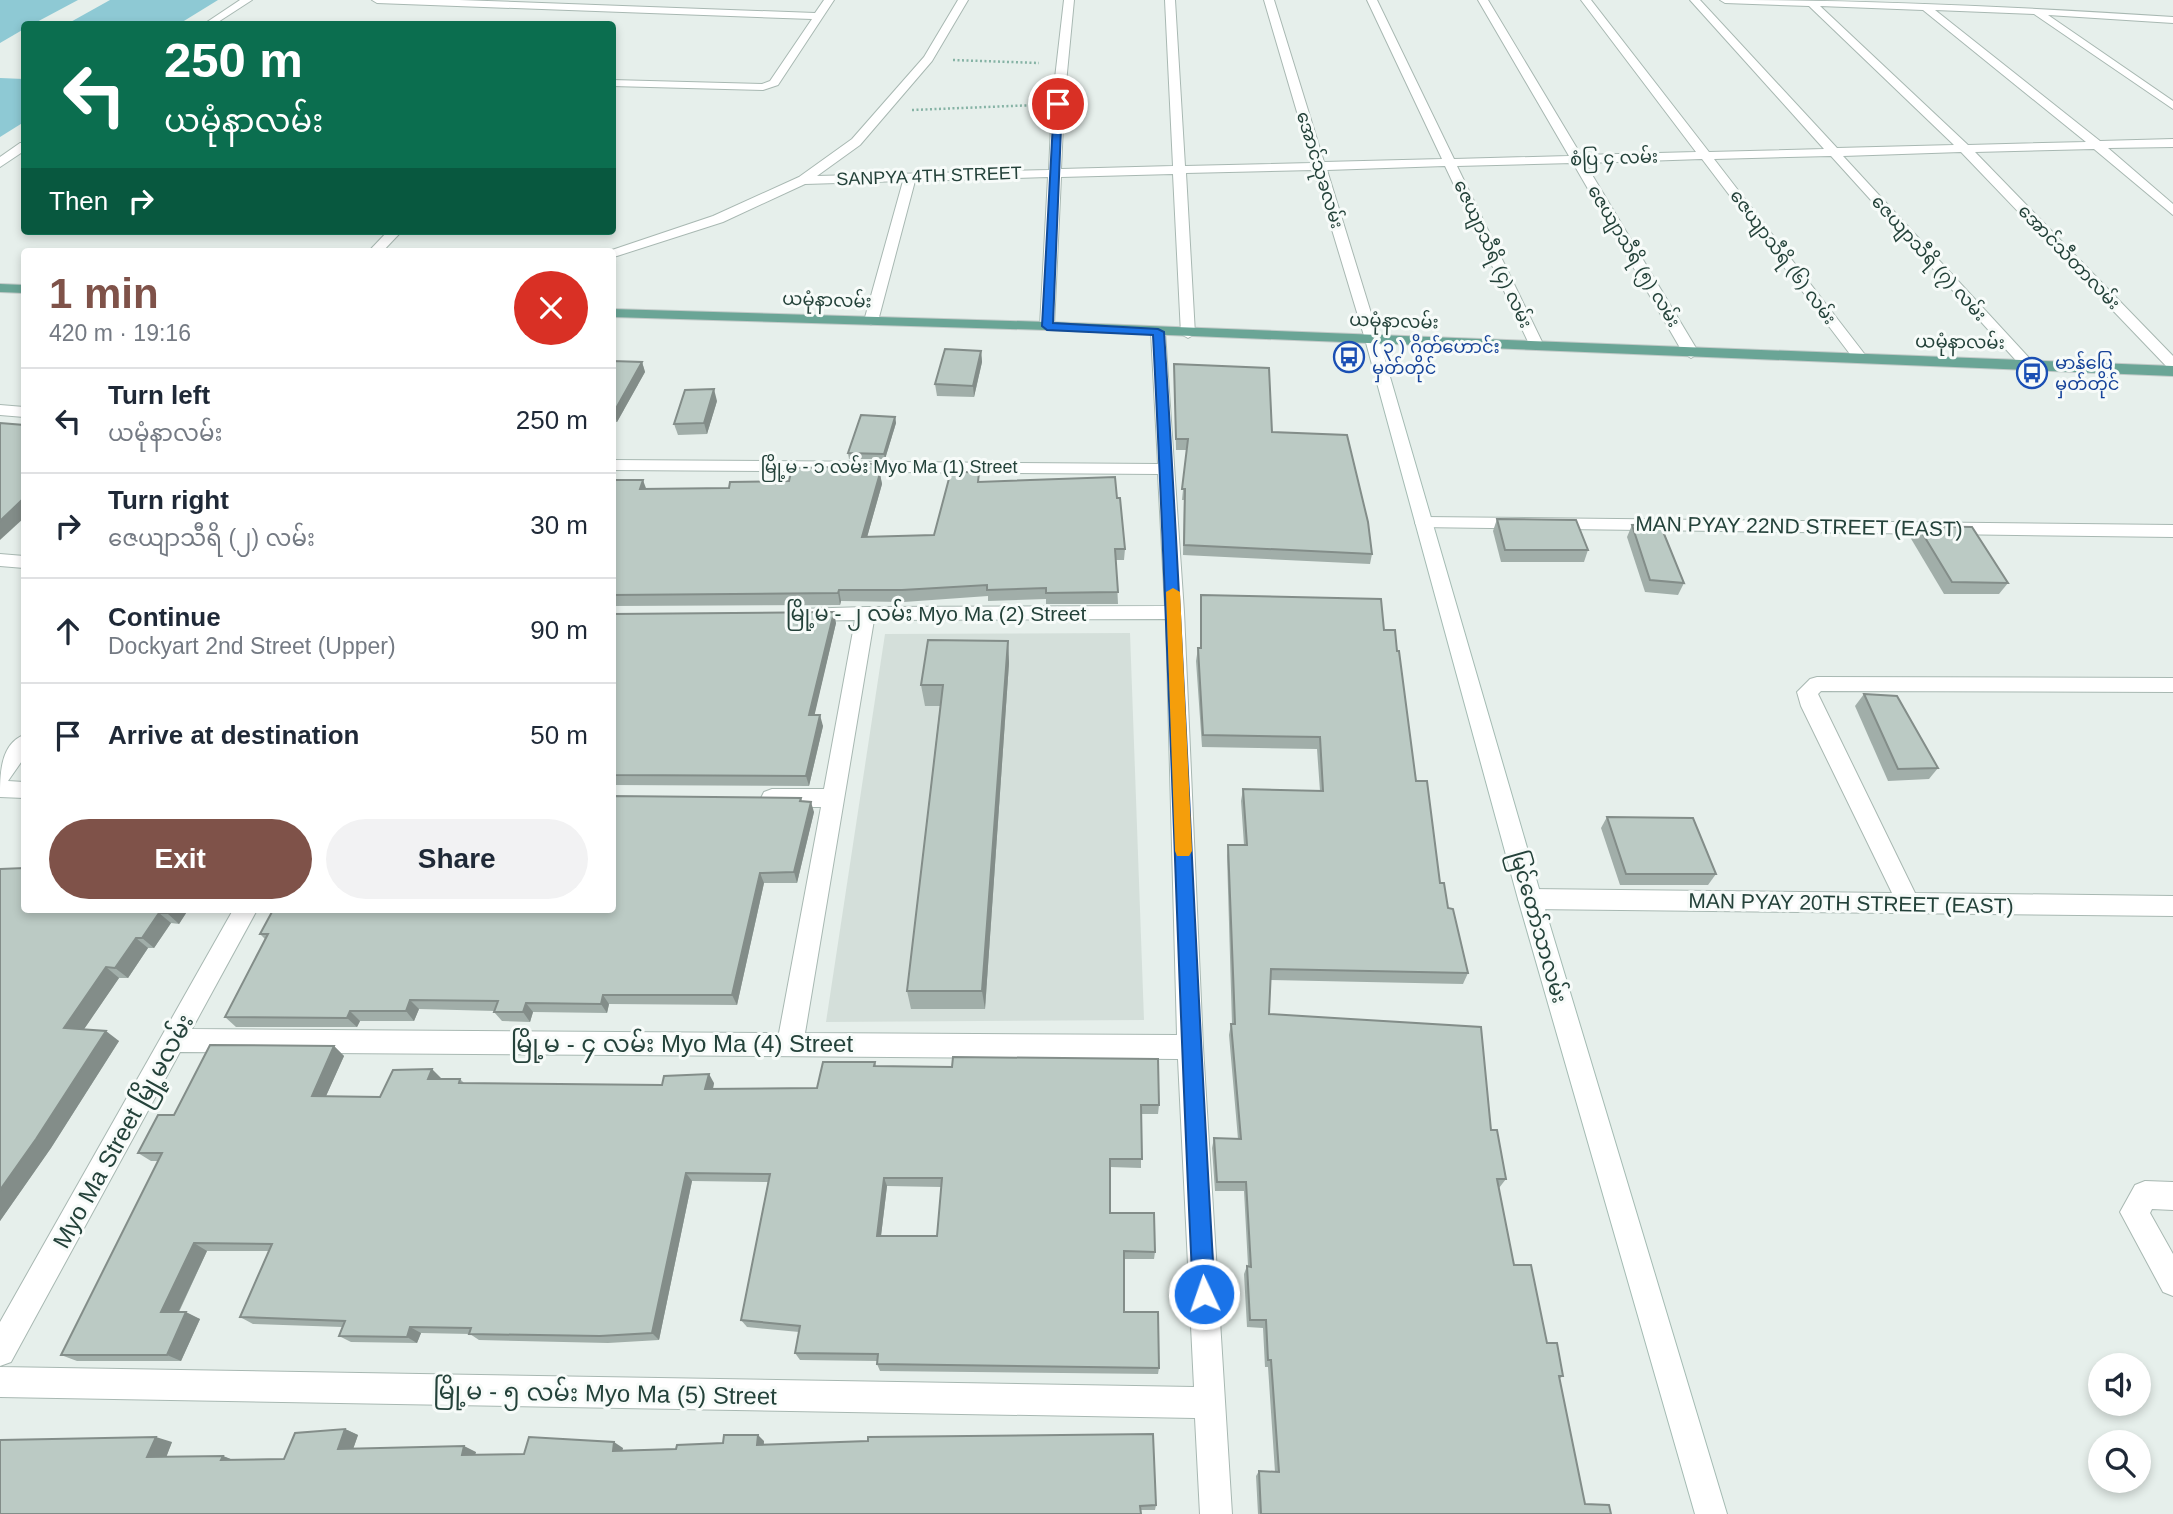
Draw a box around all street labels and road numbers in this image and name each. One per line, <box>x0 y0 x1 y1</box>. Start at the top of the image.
street label: အောင်သုခလမ်း <box>1288 108 1350 232</box>
street label: စံပြ ၄ လမ်း <box>1569 143 1659 175</box>
street label: SANPYA 4TH STREET <box>836 163 1022 189</box>
street label: ဇေယျာသီရိ (၄) လမ်း <box>1445 175 1540 333</box>
street label: ဇေယျာသီရိ (၅) လမ်း <box>1579 179 1688 333</box>
street label: ဇေယျာသီရိ (၆) လမ်း <box>1722 184 1843 331</box>
street label: ဇေယျာသီရိ (၇) လမ်း <box>1864 189 1993 328</box>
street label: အောင်သီတာလမ်း <box>2014 198 2127 313</box>
street label: ယမုံနာလမ်း <box>782 285 872 317</box>
street label: ယမုံနာလမ်း <box>1349 306 1439 338</box>
street label: ယမုံနာလမ်း <box>1915 328 2005 358</box>
street label: မြို့မ - ၁ လမ်း Myo Ma (1) Street <box>761 453 1017 482</box>
street label: MAN PYAY 22ND STREET (EAST) <box>1635 512 1963 540</box>
street label: မြို့မ - ၂ လမ်း Myo Ma (2) Street <box>786 598 1087 631</box>
street label: မြင်တော်သာလမ်း <box>1501 847 1576 1007</box>
street label: MAN PYAY 20TH STREET (EAST) <box>1688 889 2014 917</box>
street label: Myo Ma Street မြို့မလမ်း <box>46 1008 204 1256</box>
street label: မြို့မ - ၄ လမ်း Myo Ma (4) Street <box>511 1028 853 1063</box>
street label: မြို့မ - ၅ လမ်း Myo Ma (5) Street <box>433 1375 777 1416</box>

